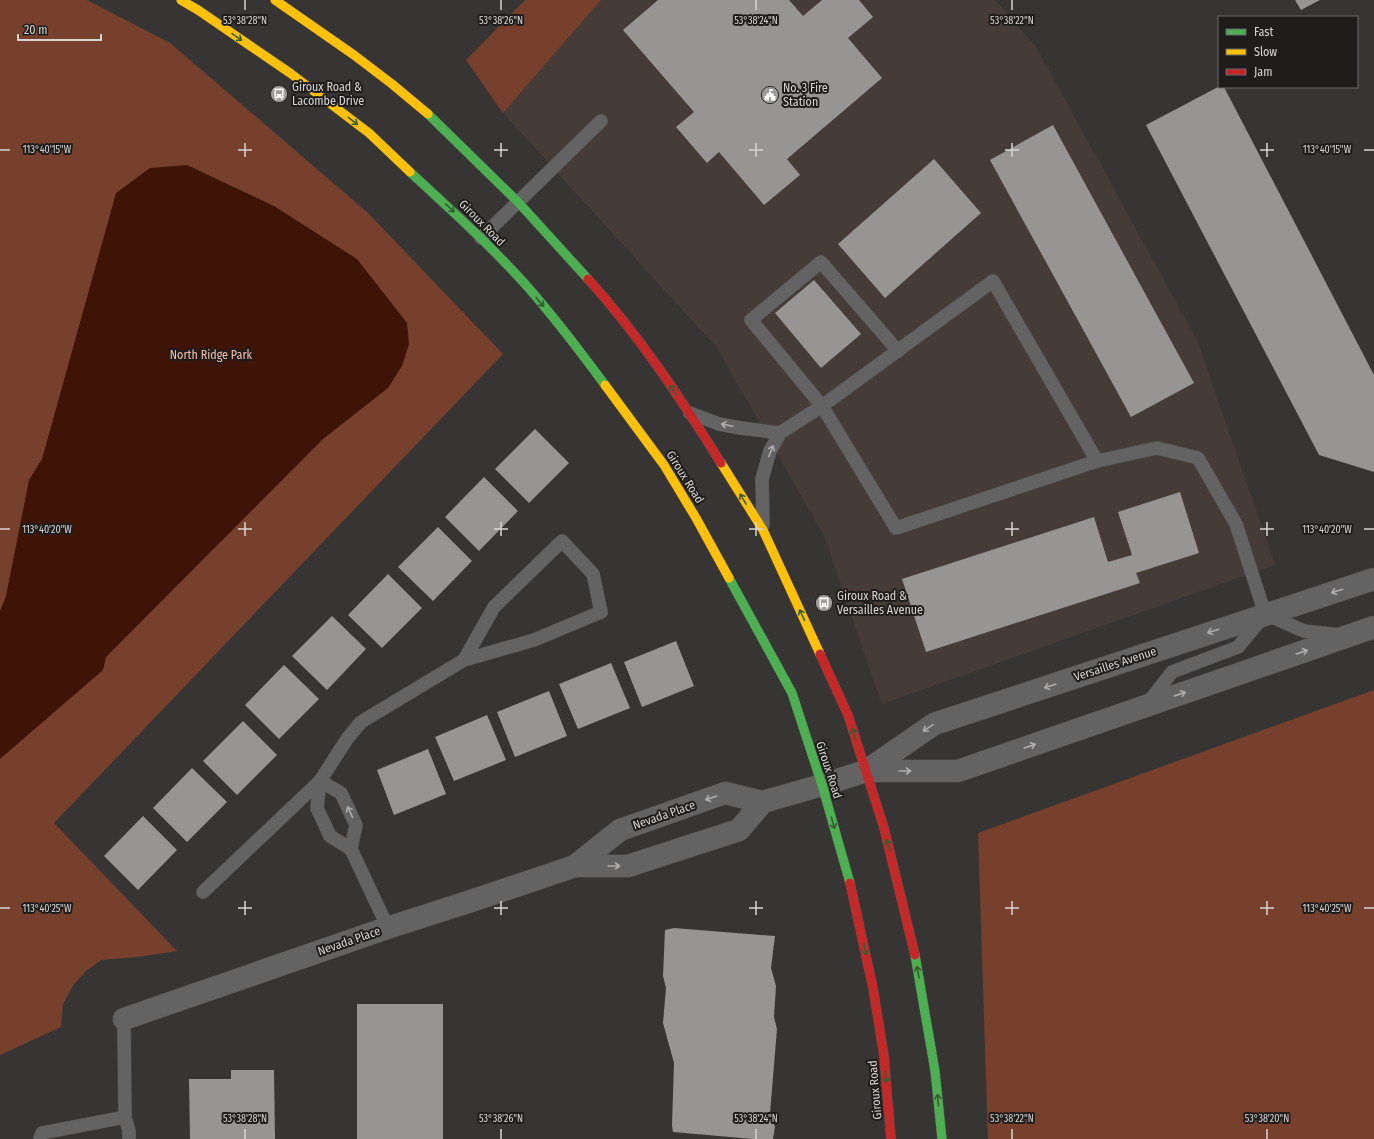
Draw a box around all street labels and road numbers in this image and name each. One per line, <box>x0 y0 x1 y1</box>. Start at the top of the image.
street label: Giroux Road <box>456 197 508 249</box>
street label: Giroux Road <box>663 448 707 506</box>
street label: Versailles Avenue <box>1072 644 1158 684</box>
street label: Giroux Road <box>813 740 845 800</box>
street label: Nevada Place <box>631 798 697 832</box>
street label: Nevada Place <box>316 924 382 958</box>
street label: Giroux Road <box>865 1060 885 1120</box>

